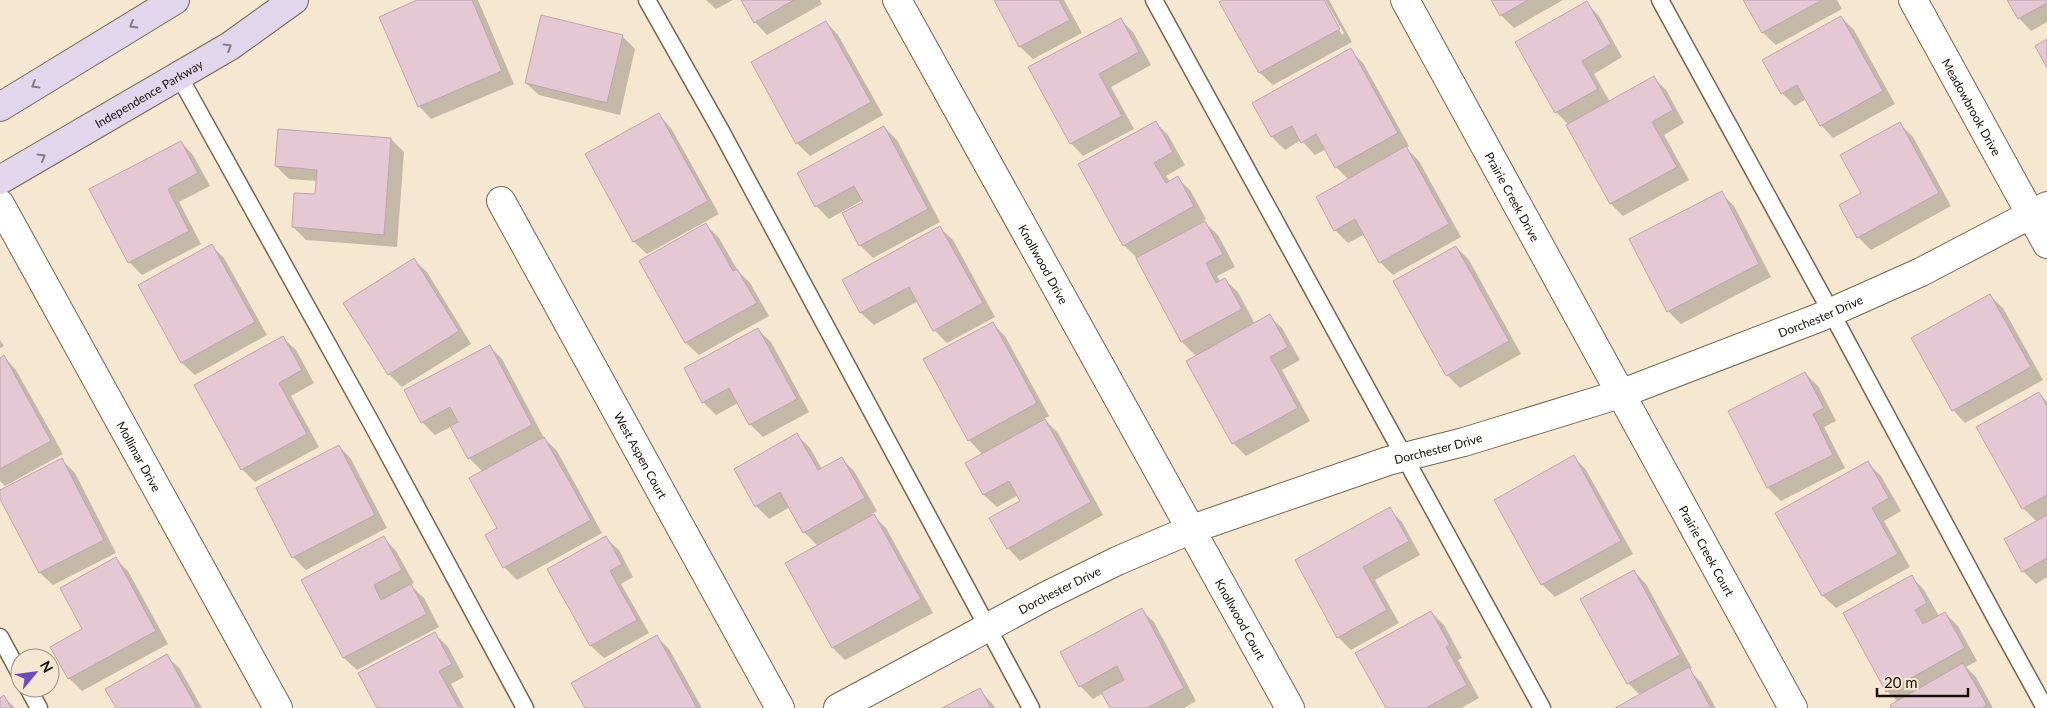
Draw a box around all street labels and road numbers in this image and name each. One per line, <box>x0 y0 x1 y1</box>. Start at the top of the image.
street label: Independence Parkway <box>92 56 206 131</box>
street label: Meadowbrook Drive <box>1939 56 2004 158</box>
street label: Prairie Creek Drive <box>1482 149 1543 244</box>
street label: Knollwood Drive <box>1016 222 1072 306</box>
street label: Dorchester Drive <box>1776 292 1865 340</box>
street label: West Aspen Court <box>611 409 671 502</box>
street label: Mollimar Drive <box>114 418 165 494</box>
street label: Dorchester Drive <box>1392 429 1484 467</box>
street label: Prairie Creek Court <box>1676 503 1738 599</box>
street label: Dorchester Drive <box>1016 563 1103 617</box>
street label: Knollwood Court <box>1212 576 1269 663</box>

